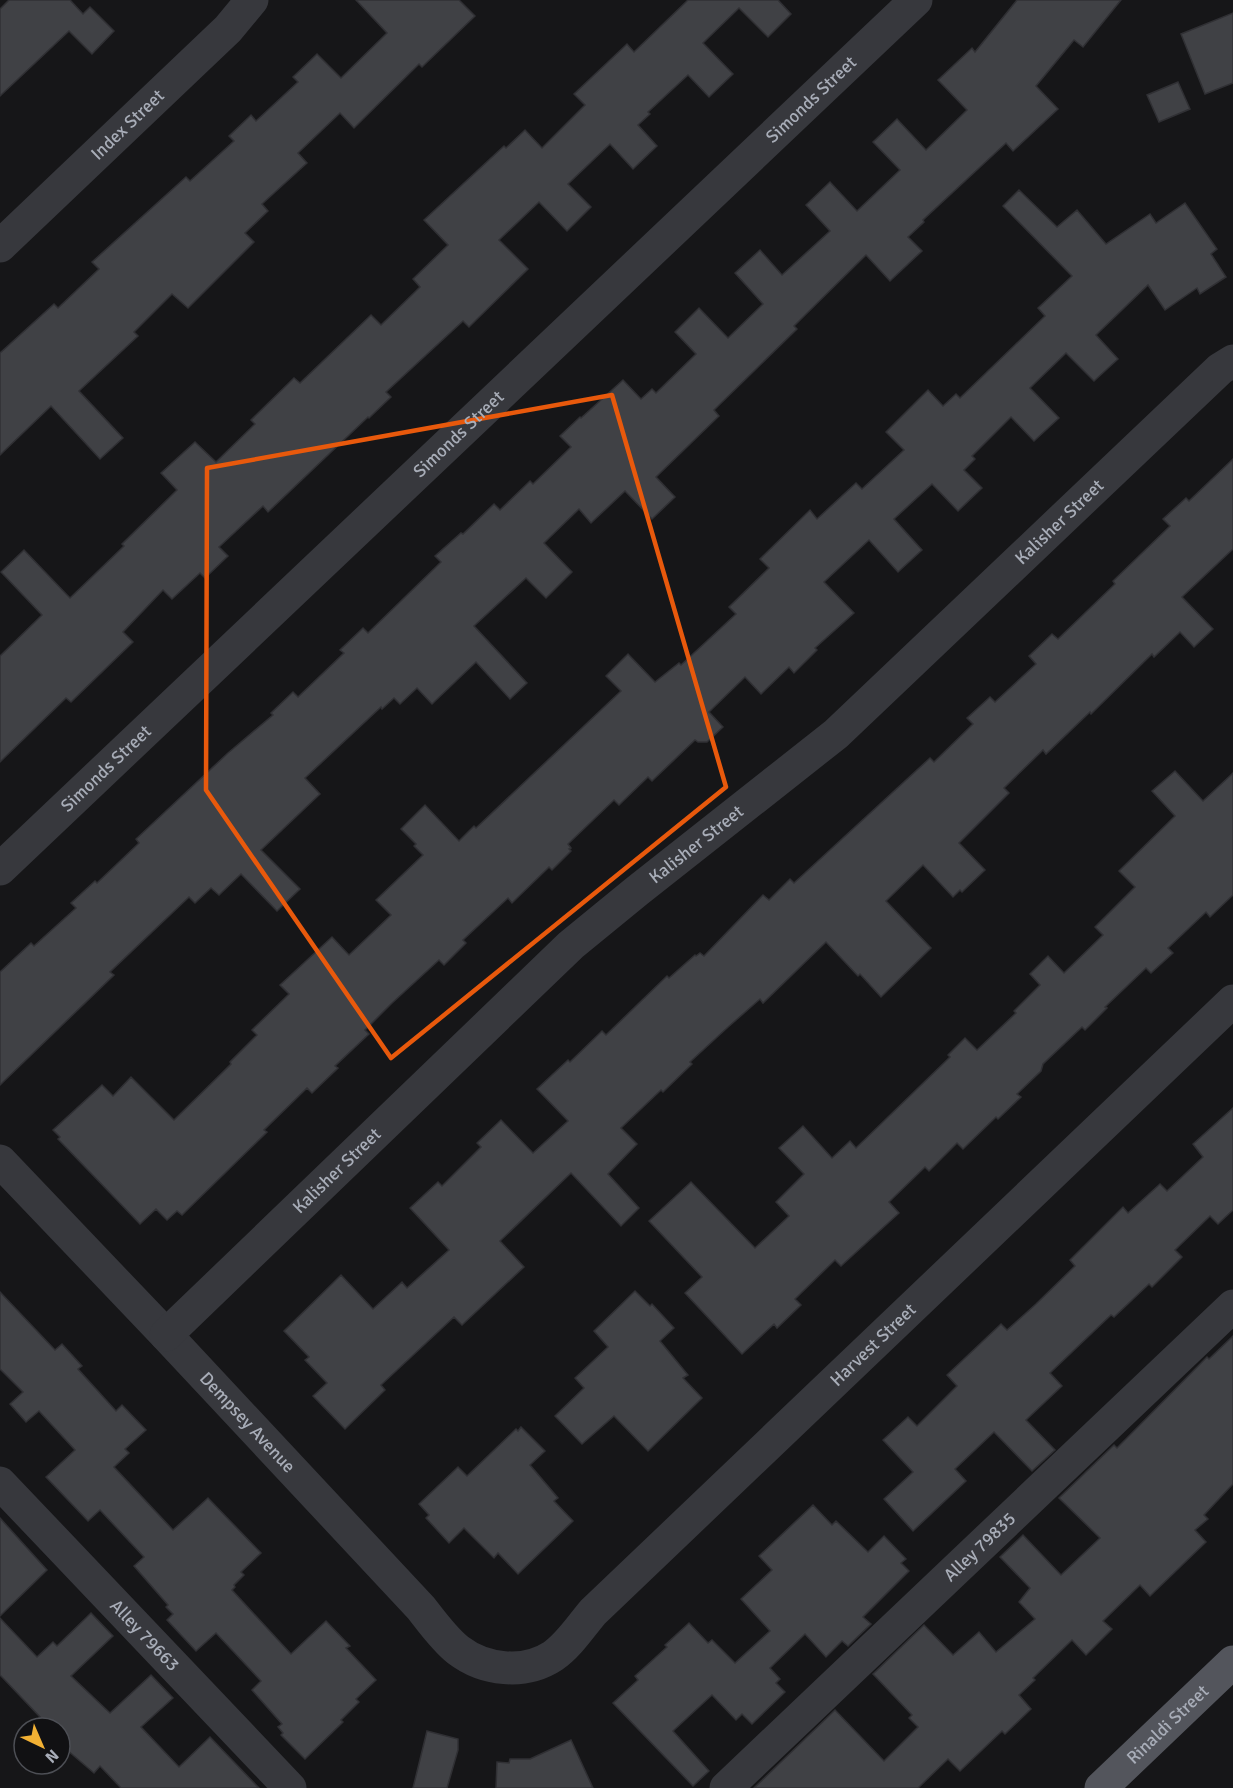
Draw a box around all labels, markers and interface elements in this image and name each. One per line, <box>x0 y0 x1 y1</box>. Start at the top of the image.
street label: Simonds Street <box>761 51 861 148</box>
street label: Index Street <box>86 85 169 165</box>
street label: Simonds Street <box>409 386 508 482</box>
street label: Kalisher Street <box>1010 474 1108 569</box>
street label: Simonds Street <box>56 720 156 817</box>
street label: Kalisher Street <box>645 800 748 888</box>
street label: Kalisher Street <box>288 1123 385 1218</box>
street label: Harvest Street <box>825 1299 921 1391</box>
street label: Dempsey Avenue <box>195 1367 300 1477</box>
street label: Alley 79835 <box>939 1508 1020 1586</box>
street label: Alley 79663 <box>105 1595 184 1676</box>
street label: Rinaldi Street <box>1122 1680 1213 1769</box>
north arrow <box>12 1716 72 1776</box>
text: N <box>41 1745 63 1767</box>

